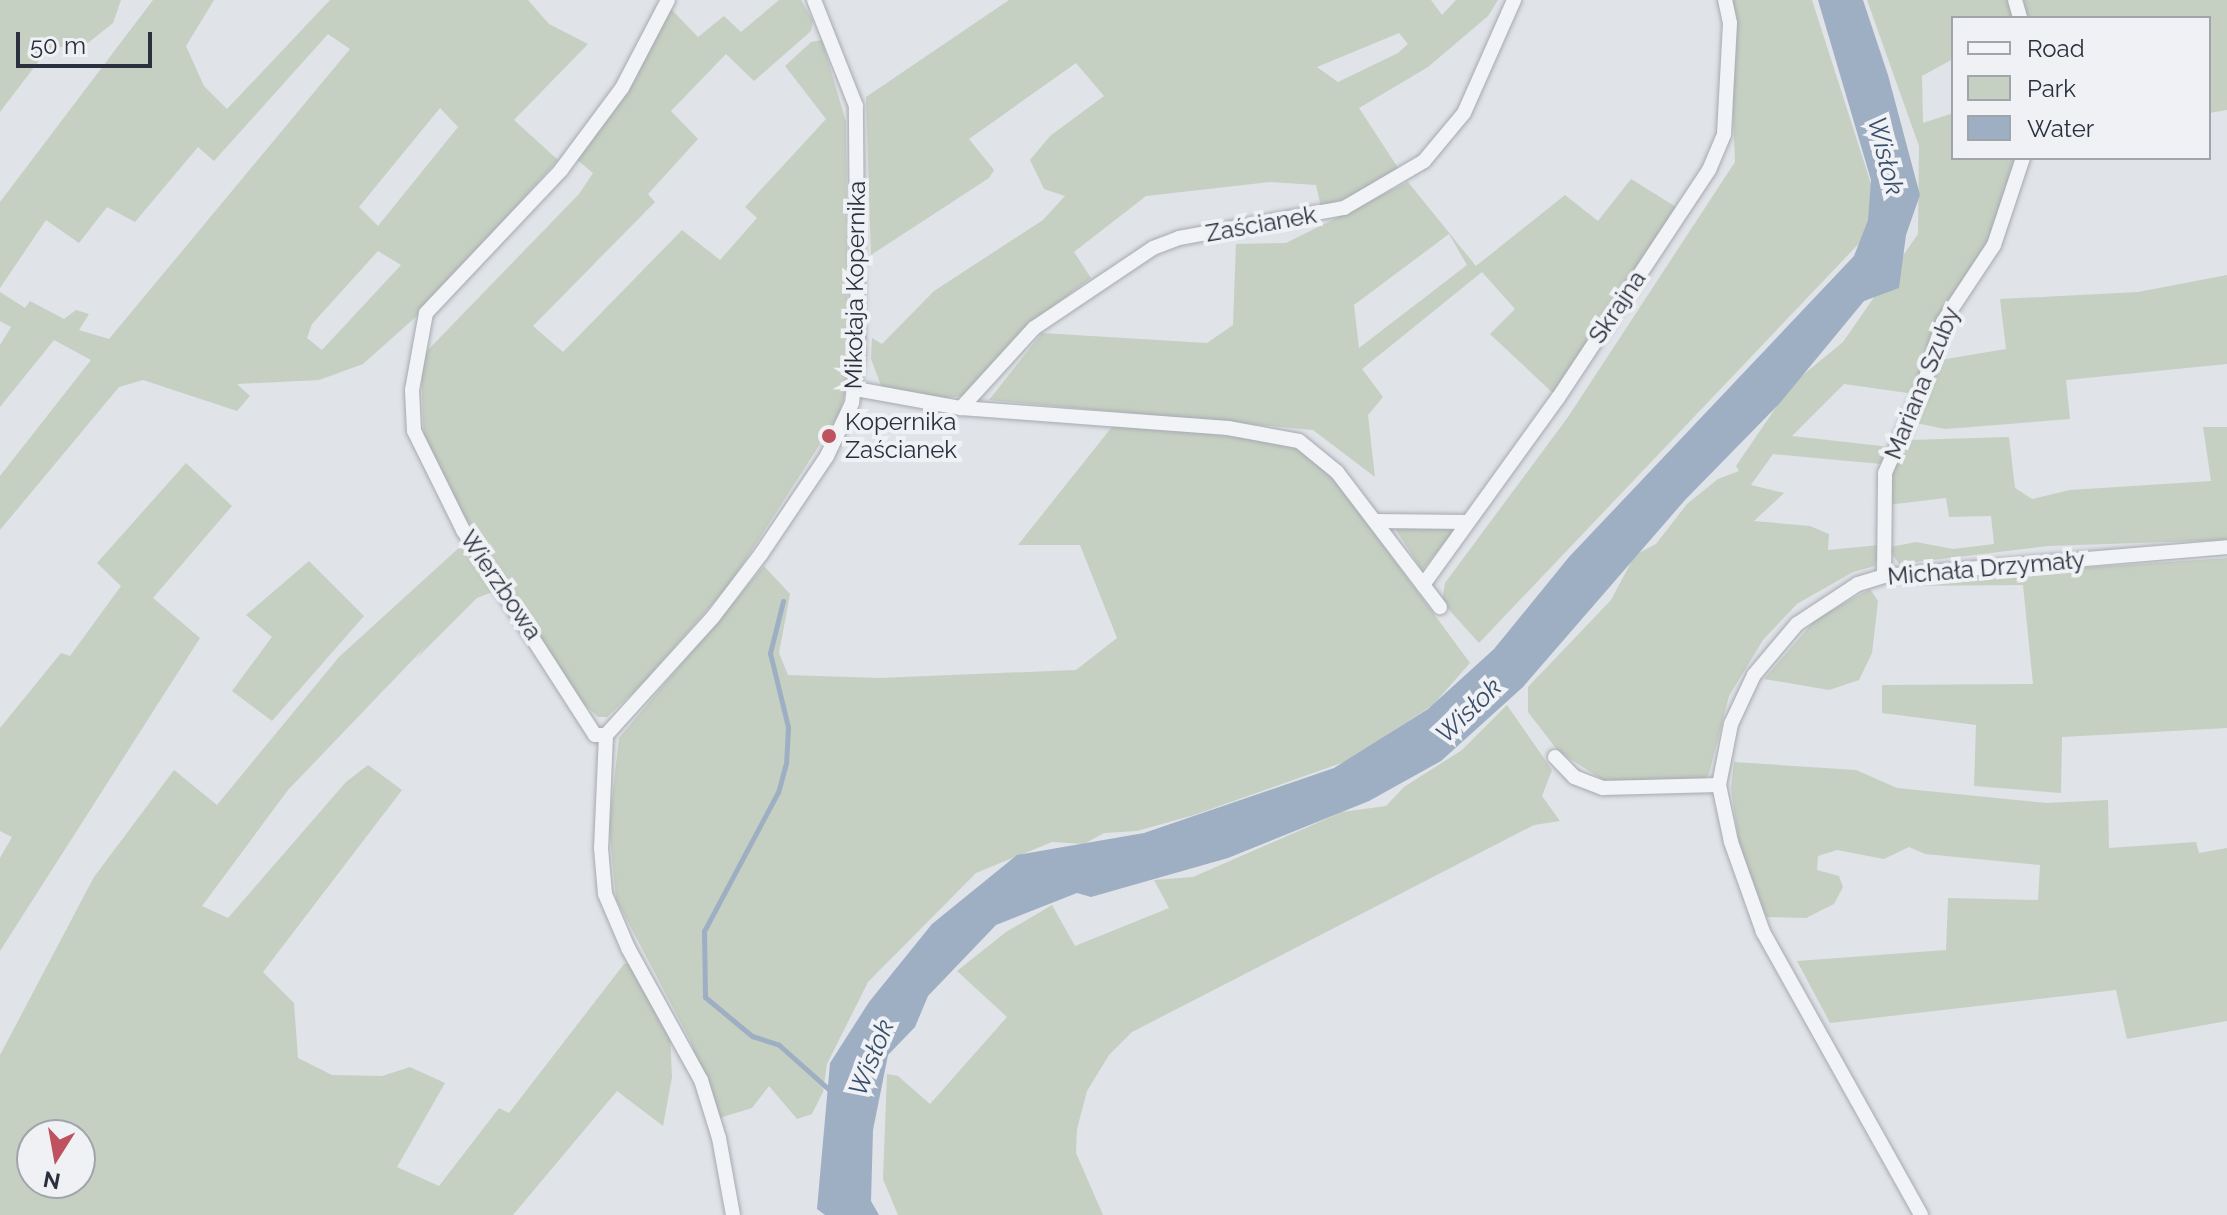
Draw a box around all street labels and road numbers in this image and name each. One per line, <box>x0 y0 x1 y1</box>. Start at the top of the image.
street label: Mikołaja Kopernika <box>839 180 871 390</box>
street label: Zaścianek <box>1203 200 1319 248</box>
street label: Skrajna <box>1582 265 1652 349</box>
street label: Mariana Szuby <box>1878 303 1966 463</box>
street label: Wierzbowa <box>454 525 548 645</box>
street label: Michała Drzymały <box>1886 545 2086 591</box>

